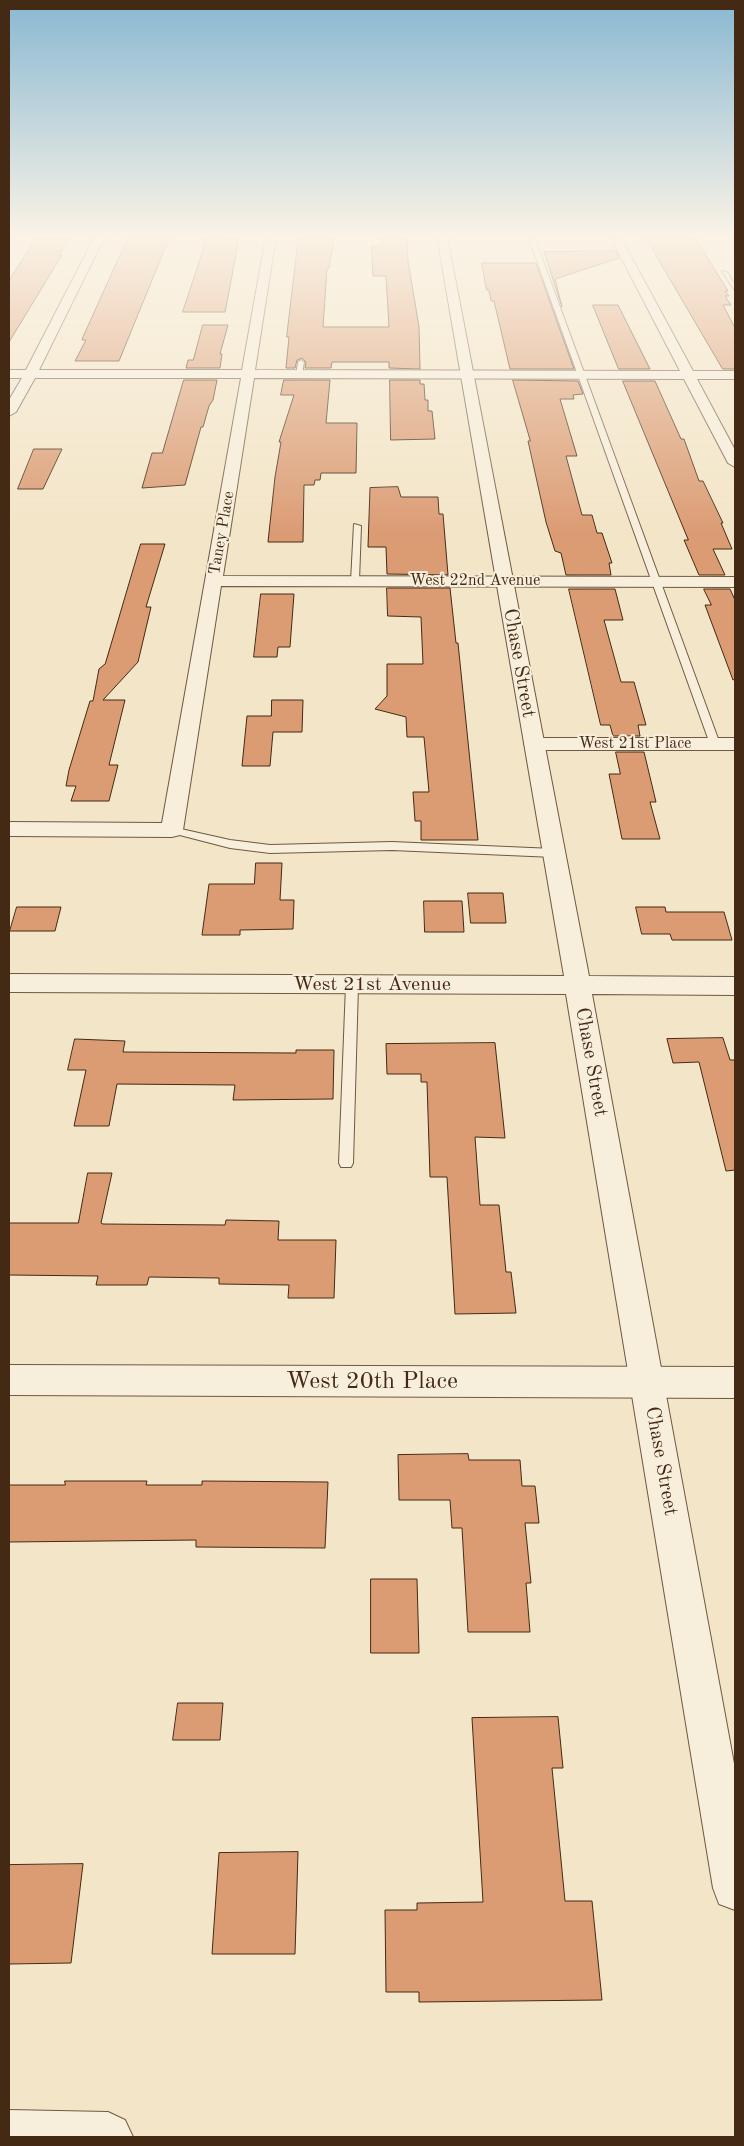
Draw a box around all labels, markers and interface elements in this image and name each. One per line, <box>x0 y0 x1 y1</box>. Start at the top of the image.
street label: Taney Place <box>205 490 239 576</box>
street label: West 22nd Avenue <box>410 571 540 591</box>
street label: Chase Street <box>498 606 540 720</box>
street label: West 21st Place <box>579 734 691 754</box>
street label: West 21st Avenue <box>293 973 451 997</box>
street label: Chase Street <box>570 1005 612 1119</box>
street label: West 20th Place <box>286 1368 458 1396</box>
street label: Chase Street <box>640 1404 682 1518</box>

